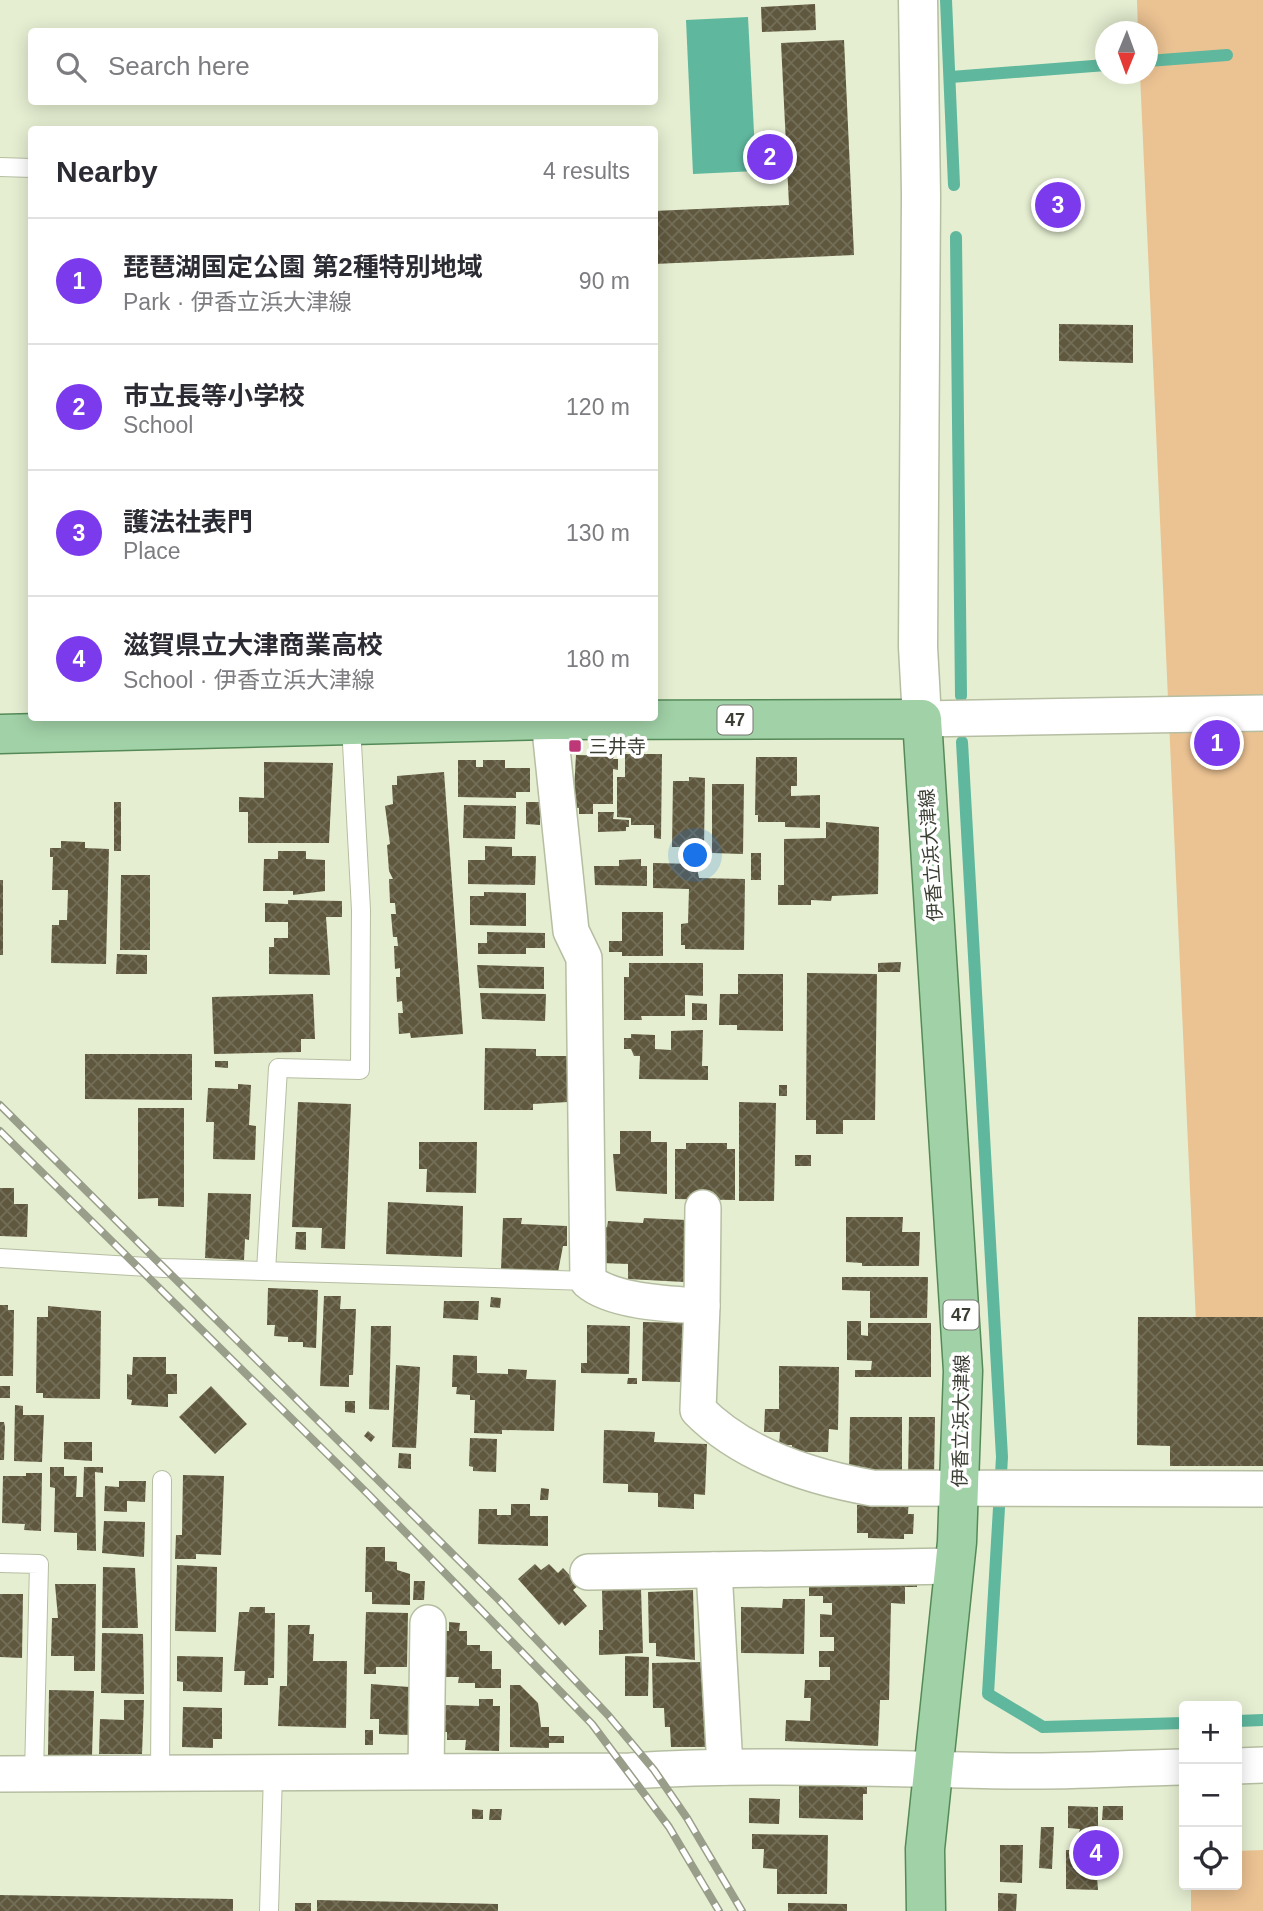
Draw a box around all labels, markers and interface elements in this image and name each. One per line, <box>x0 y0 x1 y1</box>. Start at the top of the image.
north arrow <box>1095 21 1158 84</box>
search box <box>28 28 658 105</box>
icon: search <box>52 48 90 86</box>
text: Search here <box>108 51 250 81</box>
pin: 2 <box>747 131 793 183</box>
text: Nearby <box>56 155 158 188</box>
text: 4 results <box>543 158 630 184</box>
pin: 3 <box>1035 179 1081 231</box>
text: 琵琶湖国定公園 第2種特別地域 <box>123 252 483 282</box>
text: 1 <box>73 268 85 294</box>
text: 90 m <box>579 268 630 294</box>
text: Park · 伊香立浜大津線 <box>123 289 352 315</box>
text: 市立長等小学校 <box>123 381 305 411</box>
text: 2 <box>73 394 85 420</box>
text: 120 m <box>566 394 630 420</box>
text: School <box>123 412 193 438</box>
text: 護法社表門 <box>123 507 253 537</box>
text: 3 <box>73 520 85 546</box>
text: 130 m <box>566 520 630 546</box>
text: Place <box>123 538 181 564</box>
text: 滋賀県立大津商業高校 <box>123 630 383 660</box>
text: 4 <box>73 646 85 672</box>
text: 180 m <box>566 646 630 672</box>
text: School · 伊香立浜大津線 <box>123 667 375 693</box>
road number: 47 <box>718 706 752 734</box>
pin: 1 <box>1194 717 1240 769</box>
place label: 三井寺 <box>589 736 646 757</box>
marker: 三井寺 <box>567 738 583 754</box>
street label: 伊香立浜大津線 <box>916 788 946 922</box>
your location <box>678 838 712 872</box>
road number: 47 <box>944 1300 978 1330</box>
street label: 伊香立浜大津線 <box>949 1354 973 1488</box>
map controls <box>1179 1701 1242 1890</box>
button: + <box>1179 1701 1242 1764</box>
button: − <box>1179 1764 1242 1827</box>
pin: 4 <box>1073 1827 1119 1879</box>
button: locate <box>1179 1827 1242 1890</box>

